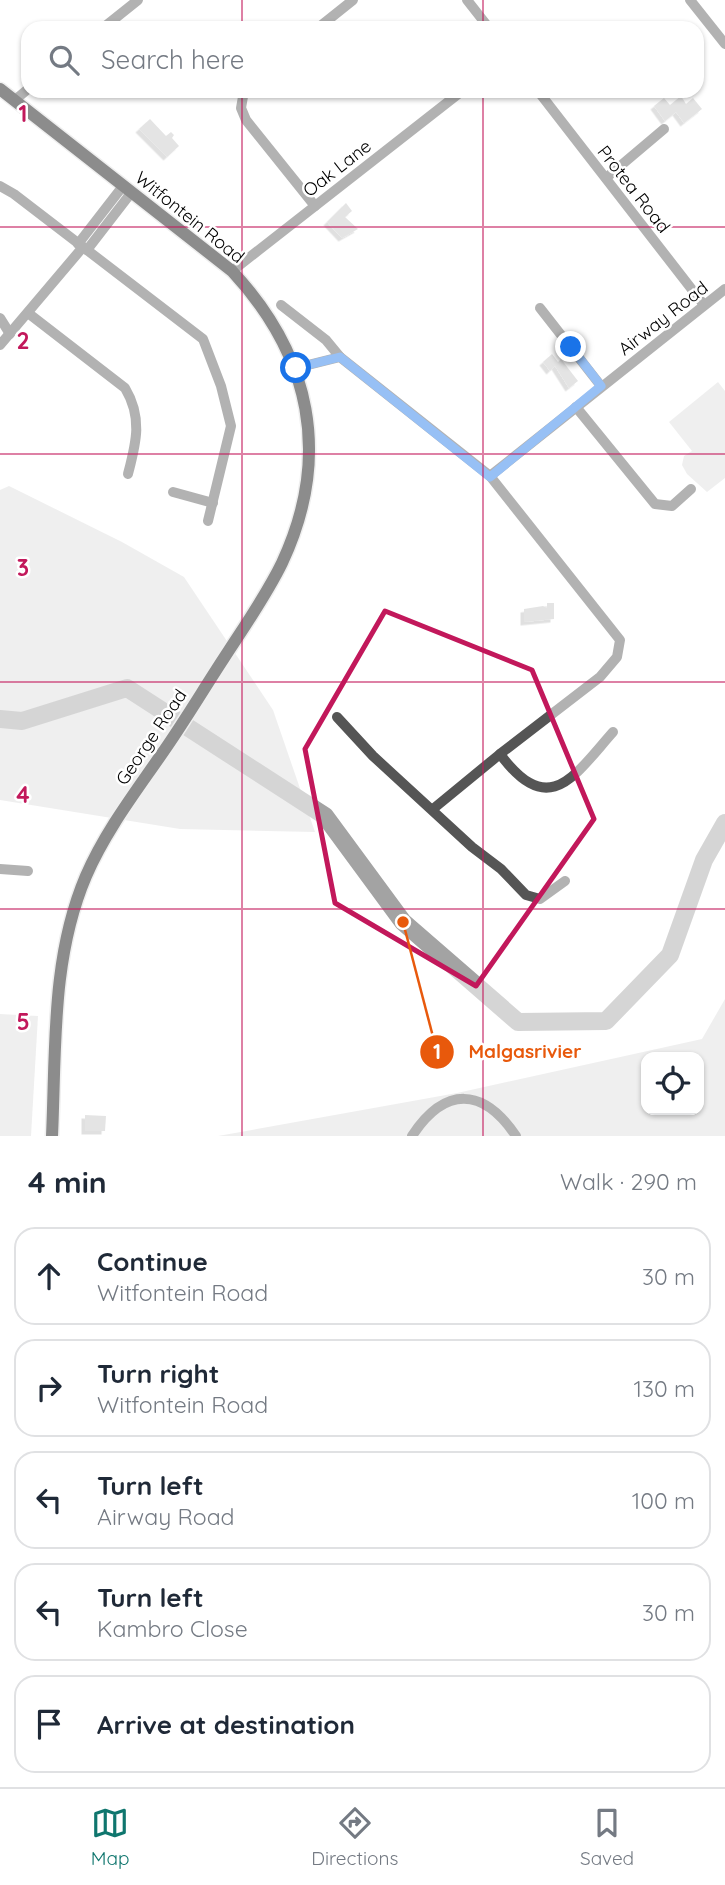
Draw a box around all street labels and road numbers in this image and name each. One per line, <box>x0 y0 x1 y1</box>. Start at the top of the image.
street label: Oak Lane <box>298 134 376 202</box>
street label: Protea Road <box>593 141 675 237</box>
street label: Witfontein Road <box>131 166 249 268</box>
street label: Airway Road <box>614 276 712 360</box>
street label: George Road <box>110 685 192 789</box>

